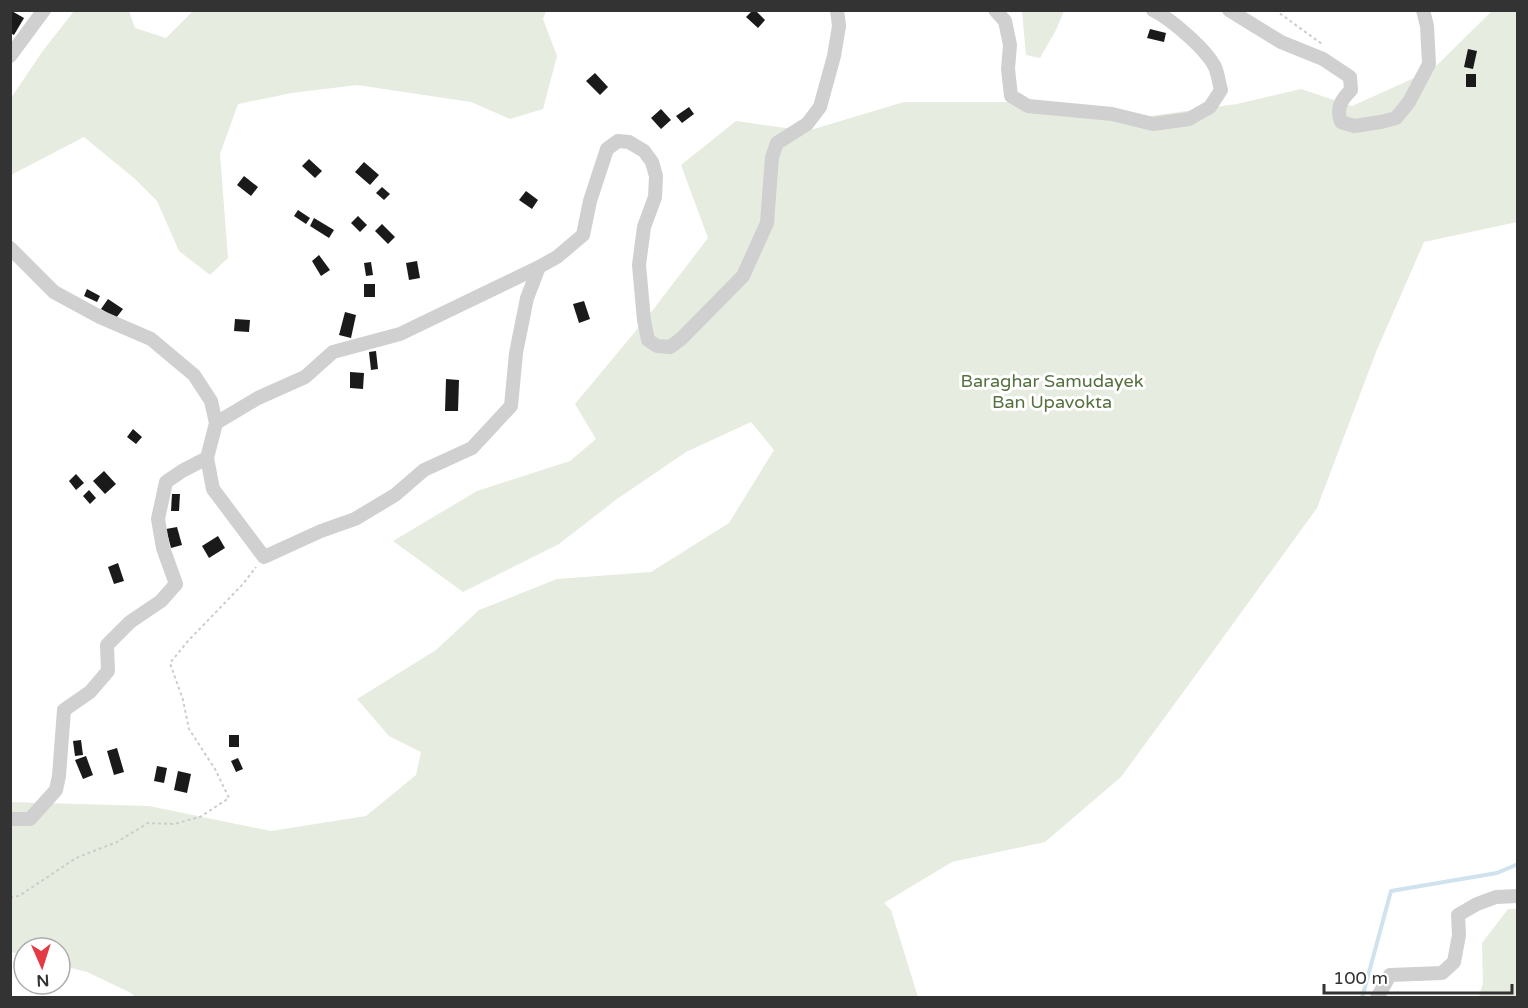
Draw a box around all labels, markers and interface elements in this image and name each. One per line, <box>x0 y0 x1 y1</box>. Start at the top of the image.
park label: Baraghar Samudayek Ban Upavokta <box>960 370 1144 413</box>
north arrow <box>12 936 72 996</box>
scale bar <box>1324 957 1512 995</box>
text: 100 m <box>1333 967 1388 989</box>
text: N <box>36 970 50 990</box>

